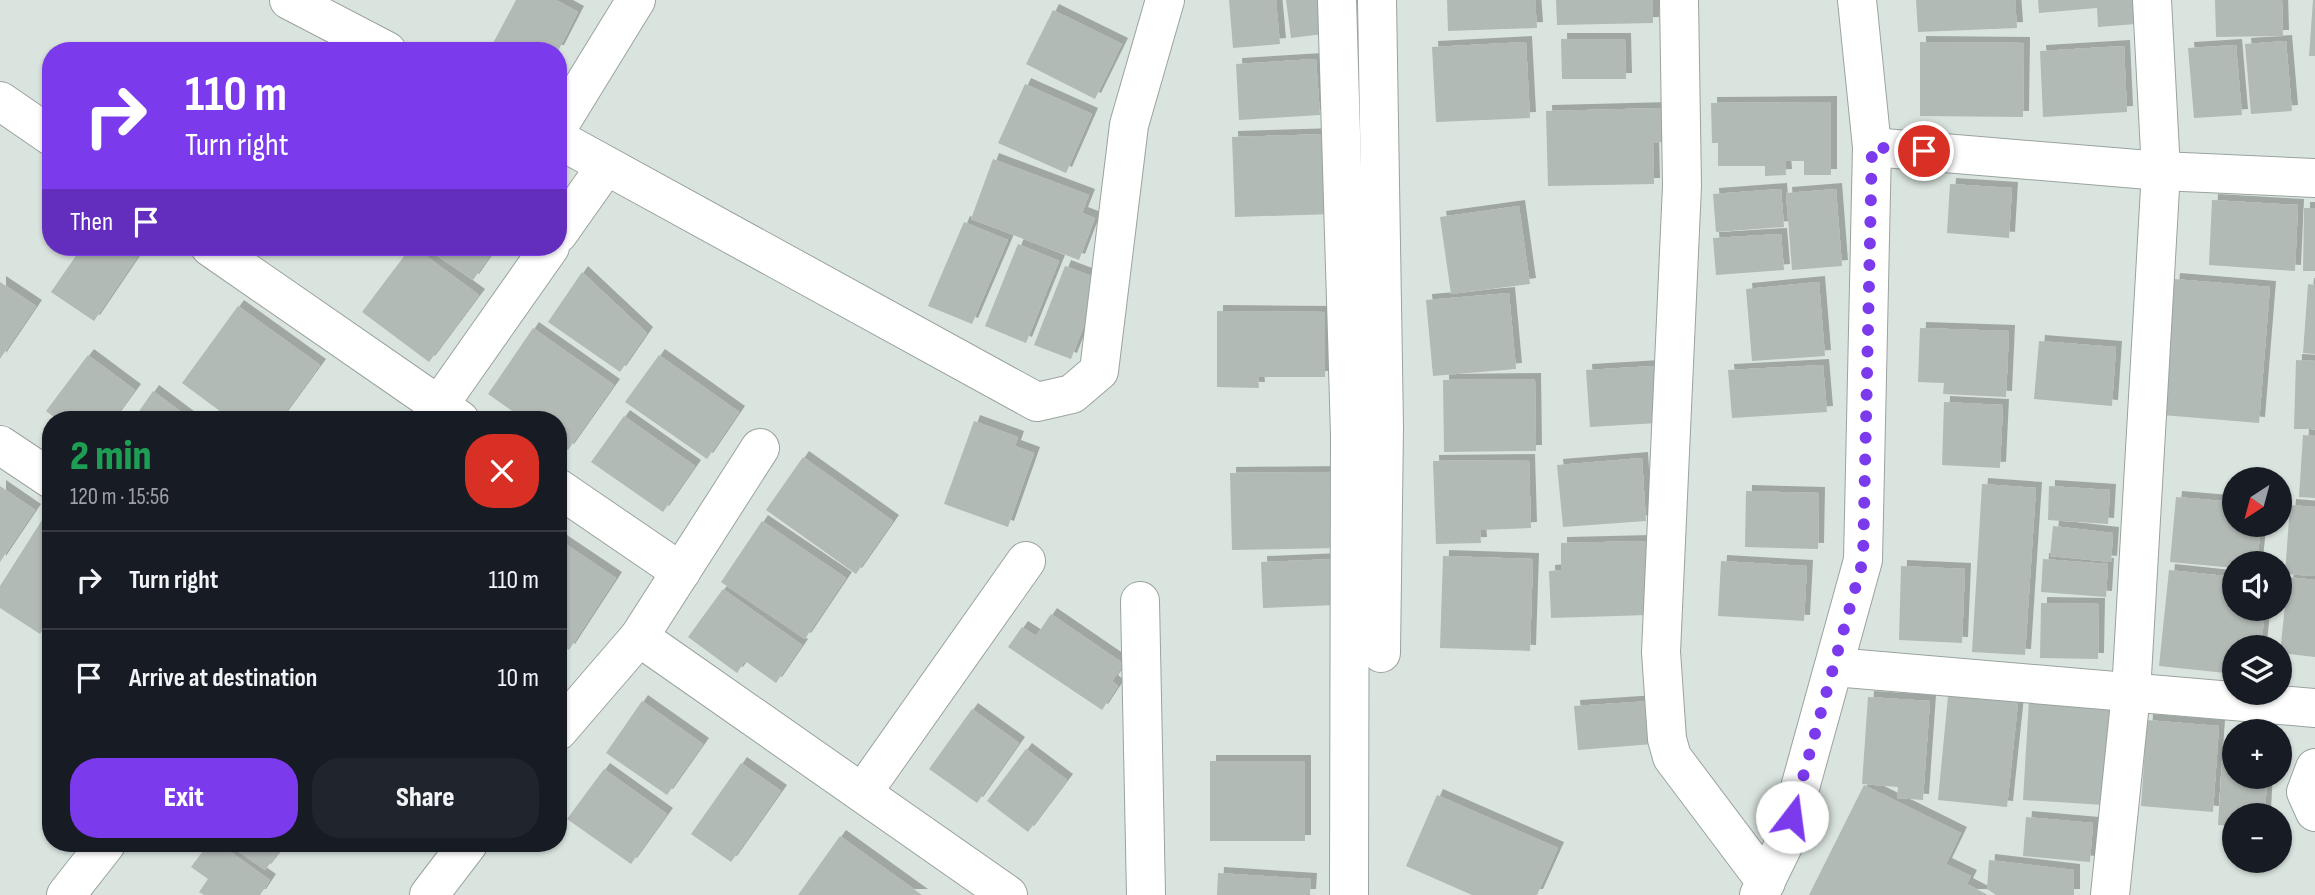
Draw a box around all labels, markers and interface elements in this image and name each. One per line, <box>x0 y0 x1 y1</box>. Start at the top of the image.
text: 110 m <box>185 66 287 125</box>
icon: right <box>70 70 161 161</box>
pin <box>1894 121 1954 181</box>
text: Turn right <box>185 126 289 165</box>
icon: arrive <box>1905 132 1943 170</box>
icon: arrive <box>127 203 165 241</box>
text: Then <box>70 207 113 238</box>
text: 2 min <box>70 431 151 482</box>
button: close <box>465 434 539 508</box>
north arrow <box>2222 467 2292 537</box>
map controls <box>2222 467 2292 873</box>
text: 120 m · 15:56 <box>70 483 169 511</box>
button: sound <box>2222 551 2292 621</box>
icon: right <box>70 561 108 599</box>
text: Turn right <box>129 565 218 596</box>
text: 110 m <box>488 565 539 596</box>
button: layers <box>2222 635 2292 705</box>
icon: arrive <box>70 659 108 697</box>
text: Arrive at destination <box>129 663 317 694</box>
text: 10 m <box>497 663 539 694</box>
button: + <box>2222 719 2292 789</box>
button: Exit <box>70 758 298 838</box>
button: Share <box>312 758 539 838</box>
position arrow <box>1755 780 1829 854</box>
button: − <box>2222 803 2292 873</box>

